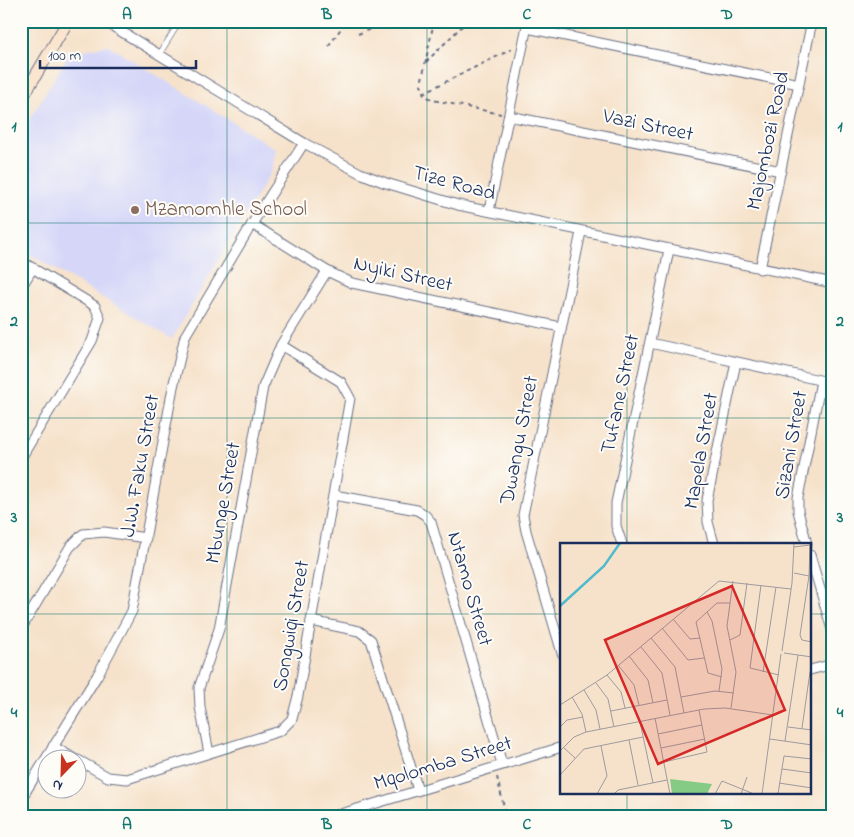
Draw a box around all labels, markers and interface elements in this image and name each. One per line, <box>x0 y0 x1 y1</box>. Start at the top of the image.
text: A <box>122 3 132 27</box>
text: B <box>321 3 333 27</box>
text: C <box>523 3 532 27</box>
text: D <box>720 3 733 27</box>
scale bar <box>40 38 196 70</box>
text: 100 m <box>48 45 81 67</box>
street label: Majombozi Road <box>740 69 798 213</box>
street label: Vazi Street <box>599 102 696 150</box>
text: 1 <box>11 115 17 139</box>
text: 1 <box>837 115 843 139</box>
street label: Tize Road <box>409 159 499 210</box>
place label: Mzamomhle School <box>145 195 307 225</box>
marker: Mzamomhle School <box>129 204 141 216</box>
street label: Nyiki Street <box>350 249 455 303</box>
text: 2 <box>9 310 18 334</box>
text: 2 <box>835 310 844 334</box>
street label: Tufane Street <box>594 331 648 457</box>
street label: Dwangu Street <box>493 373 549 508</box>
street label: Sizani Street <box>768 388 816 502</box>
street label: Mapela Street <box>677 390 727 512</box>
street label: J.W. Faku Street <box>114 392 168 540</box>
street label: Mbunge Street <box>199 440 251 567</box>
text: 3 <box>10 506 18 530</box>
text: 3 <box>836 506 844 530</box>
street label: Ntamo Street <box>438 528 500 650</box>
inset map <box>560 543 812 794</box>
street label: Songwiqi Street <box>266 558 320 694</box>
text: 4 <box>10 701 18 725</box>
text: 4 <box>836 701 844 725</box>
street label: Mqolomba Street <box>370 729 516 799</box>
north arrow <box>38 750 88 800</box>
text: N <box>49 773 66 796</box>
text: A <box>122 813 132 837</box>
text: B <box>321 813 333 837</box>
text: C <box>523 813 532 837</box>
text: D <box>720 813 733 837</box>

